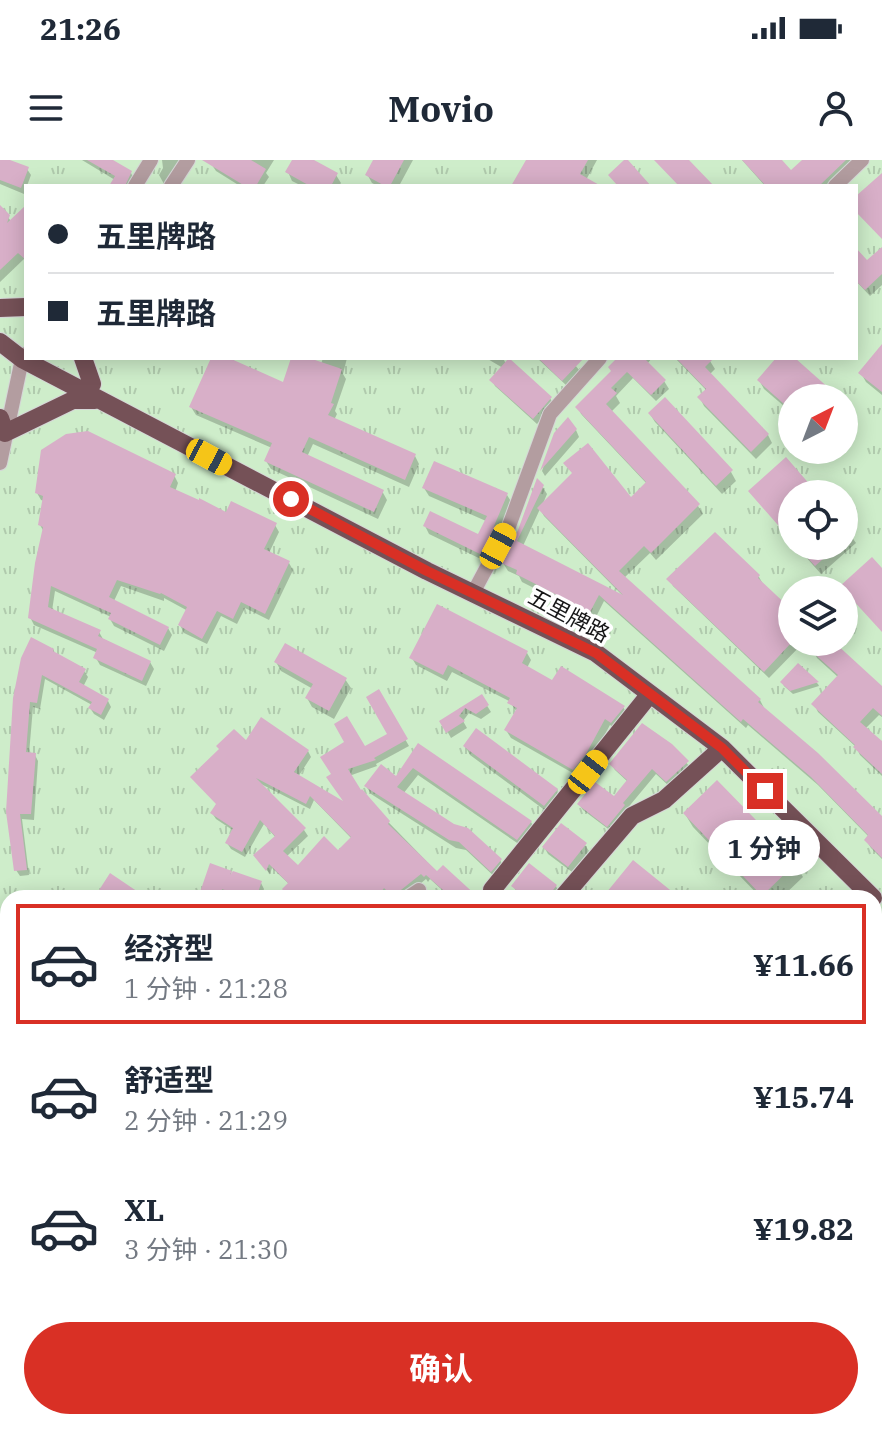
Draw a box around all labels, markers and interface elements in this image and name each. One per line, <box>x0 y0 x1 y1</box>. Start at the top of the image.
text: 21:26 <box>40 9 121 48</box>
text: Movio <box>388 85 494 132</box>
icon: menu <box>24 86 68 130</box>
icon: person <box>814 86 858 130</box>
text: 五里牌路 <box>96 216 216 255</box>
text: 五里牌路 <box>96 293 216 332</box>
north arrow <box>778 384 858 464</box>
map controls <box>778 384 858 656</box>
car <box>182 435 236 479</box>
button: locate <box>778 480 858 560</box>
route start <box>273 481 309 517</box>
car <box>476 519 520 573</box>
button: layers <box>778 576 858 656</box>
street label: 五里牌路 <box>524 581 615 648</box>
car <box>564 746 612 798</box>
route end <box>747 773 783 809</box>
callout: 1 分钟 <box>709 819 821 875</box>
text: 1 分钟 <box>727 831 801 865</box>
icon: car <box>28 928 100 1000</box>
text: 经济型 <box>124 928 214 967</box>
text: ¥11.66 <box>753 945 854 984</box>
text: 1 分钟 · 21:28 <box>124 971 288 1005</box>
icon: car <box>28 1060 100 1132</box>
text: 舒适型 <box>124 1060 214 1099</box>
text: ¥15.74 <box>753 1077 854 1116</box>
text: 2 分钟 · 21:29 <box>124 1103 288 1137</box>
text: XL <box>124 1190 164 1229</box>
icon: car <box>28 1192 100 1264</box>
text: ¥19.82 <box>753 1209 854 1248</box>
text: 3 分钟 · 21:30 <box>124 1232 288 1266</box>
button: 确认 <box>24 1322 858 1414</box>

